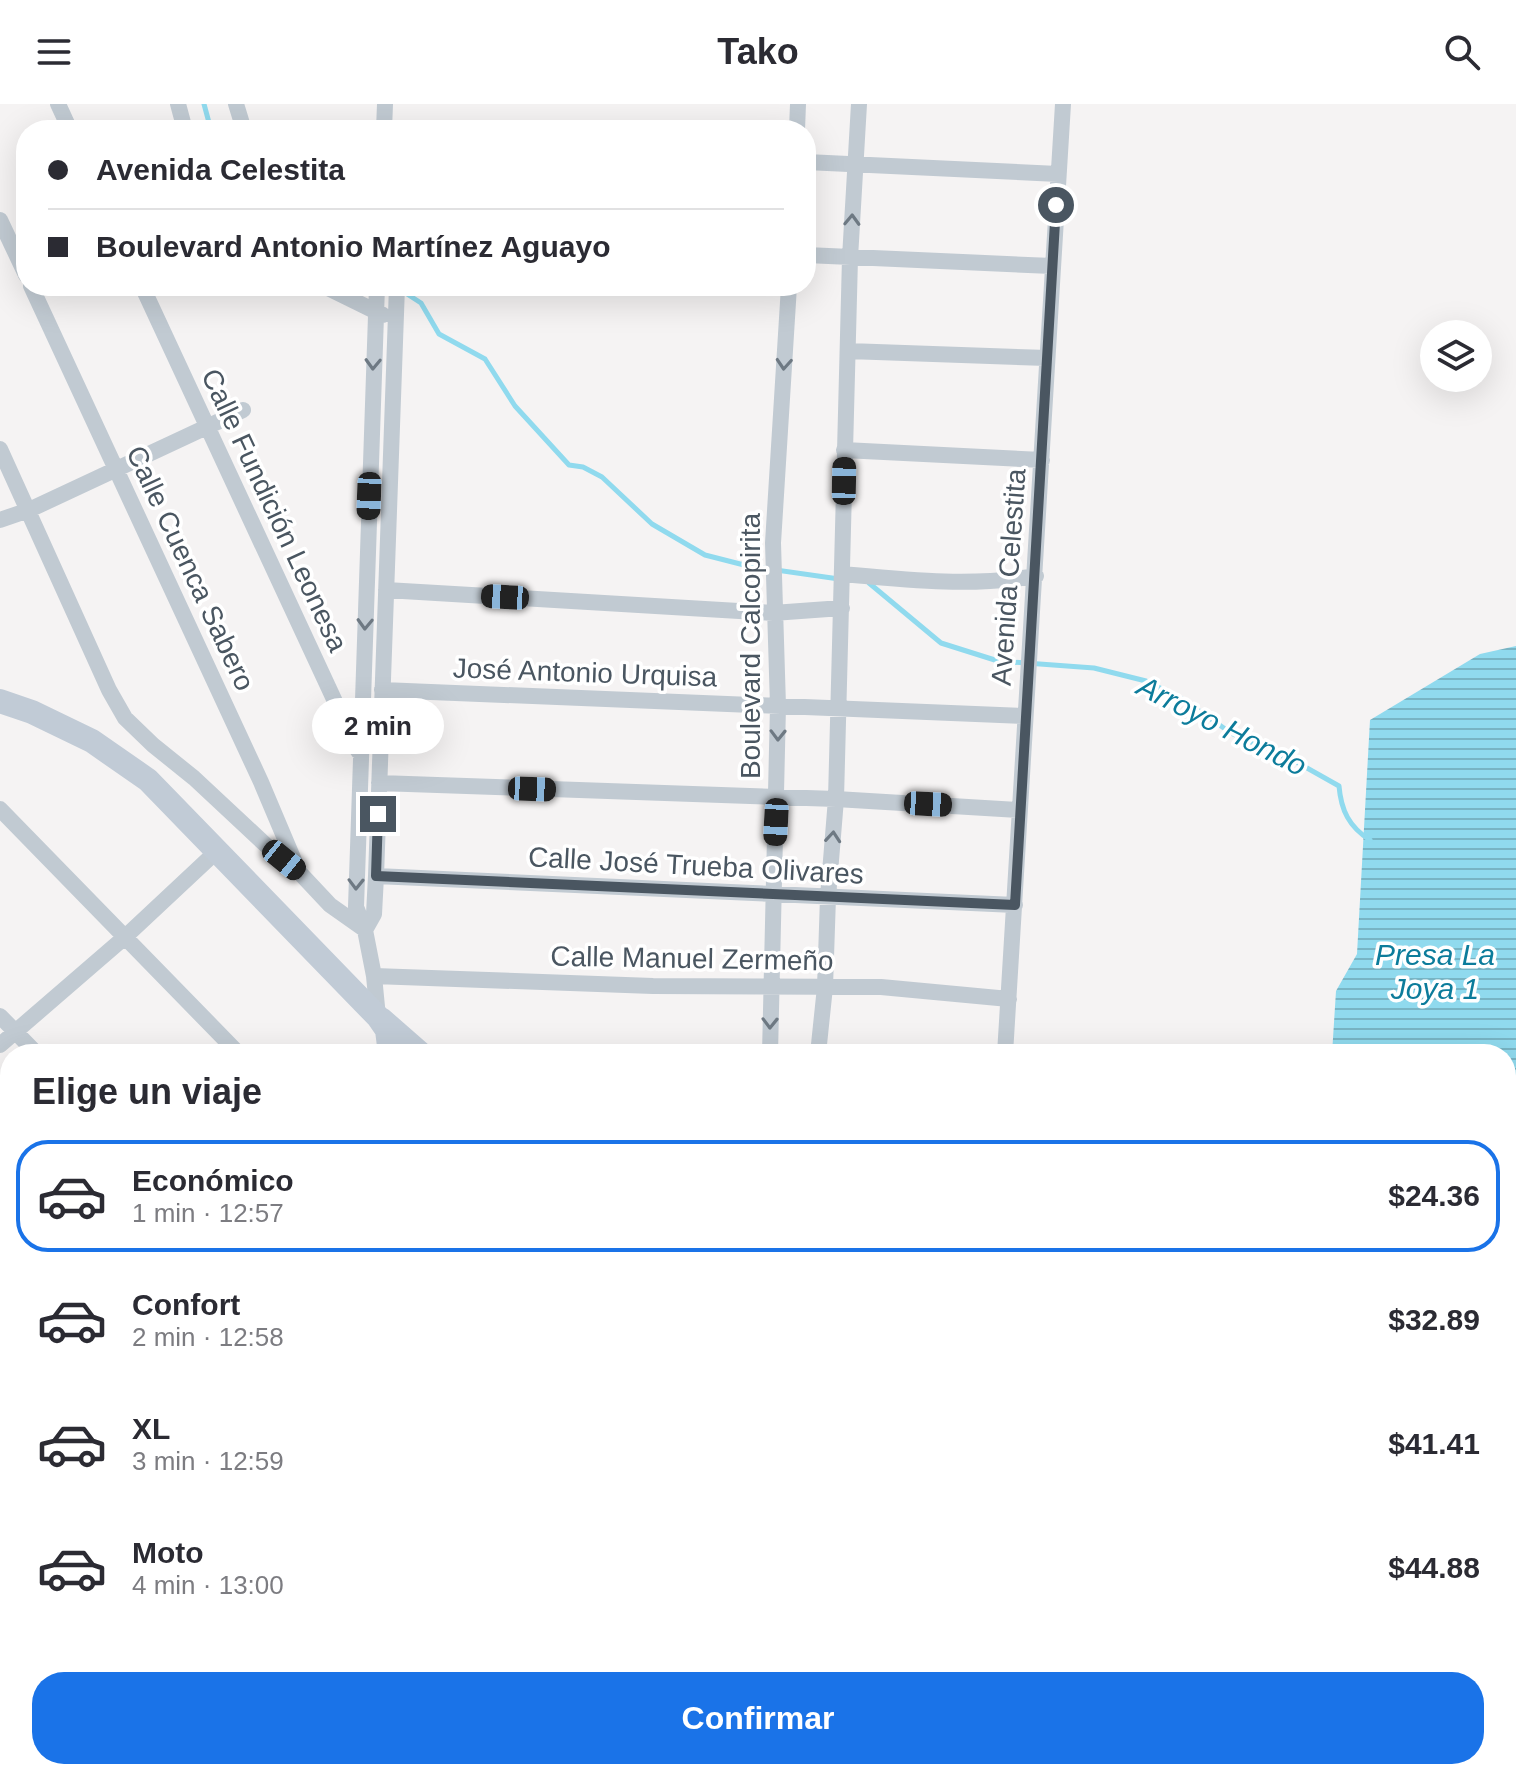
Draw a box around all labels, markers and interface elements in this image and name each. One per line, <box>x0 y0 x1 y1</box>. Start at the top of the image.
icon: menu <box>32 30 76 74</box>
icon: search <box>1440 30 1484 74</box>
text: Tako <box>717 31 799 72</box>
text: Avenida Celestita <box>96 153 345 186</box>
route start <box>1038 187 1074 223</box>
one-way arrow <box>843 213 860 226</box>
text: Boulevard Antonio Martínez Aguayo <box>96 230 610 263</box>
map controls <box>1420 320 1492 392</box>
button: layers <box>1420 320 1492 392</box>
one-way arrow <box>365 358 382 371</box>
one-way arrow <box>776 358 793 371</box>
street label: Calle Fundición Leonesa <box>195 364 354 657</box>
street label: Calle Cuenca Sabero <box>120 441 261 695</box>
car <box>832 457 856 505</box>
street label: Avenida Celestita <box>985 467 1032 687</box>
car <box>356 472 382 520</box>
street label: Boulevard Calcopirita <box>735 513 766 779</box>
car <box>480 584 530 610</box>
one-way arrow <box>356 618 373 631</box>
street label: José Antonio Urquisa <box>452 652 718 693</box>
water label: Arroyo Hondo <box>1130 668 1312 782</box>
callout: 2 min <box>312 698 444 754</box>
text: 2 min <box>344 711 412 741</box>
one-way arrow <box>769 729 787 742</box>
car <box>508 776 556 802</box>
car <box>903 791 953 817</box>
route end <box>360 796 396 832</box>
car <box>763 797 789 847</box>
one-way arrow <box>824 830 841 843</box>
car <box>258 836 310 884</box>
street label: Calle José Trueba Olivares <box>527 841 865 890</box>
one-way arrow <box>347 878 365 891</box>
water label: Presa La Joya 1 <box>1375 938 1495 1005</box>
street label: Calle Manuel Zermeño <box>550 941 834 976</box>
one-way arrow <box>762 1017 779 1030</box>
text: Elige un viaje <box>32 1071 262 1112</box>
icon: car <box>36 1160 108 1232</box>
text: Económico <box>132 1164 294 1197</box>
text: $24.36 <box>1388 1179 1480 1212</box>
text: 1 min · 12:57 <box>132 1198 284 1228</box>
icon: car <box>36 1284 108 1356</box>
text: Confort <box>132 1288 240 1321</box>
text: $32.89 <box>1388 1303 1480 1336</box>
text: 2 min · 12:58 <box>132 1322 284 1352</box>
icon: car <box>36 1408 108 1480</box>
text: XL <box>132 1412 170 1445</box>
text: $41.41 <box>1388 1427 1480 1460</box>
text: 3 min · 12:59 <box>132 1446 284 1476</box>
icon: car <box>36 1532 108 1604</box>
text: Moto <box>132 1536 204 1569</box>
text: $44.88 <box>1388 1551 1480 1584</box>
text: 4 min · 13:00 <box>132 1570 284 1600</box>
button: Confirmar <box>32 1672 1484 1764</box>

